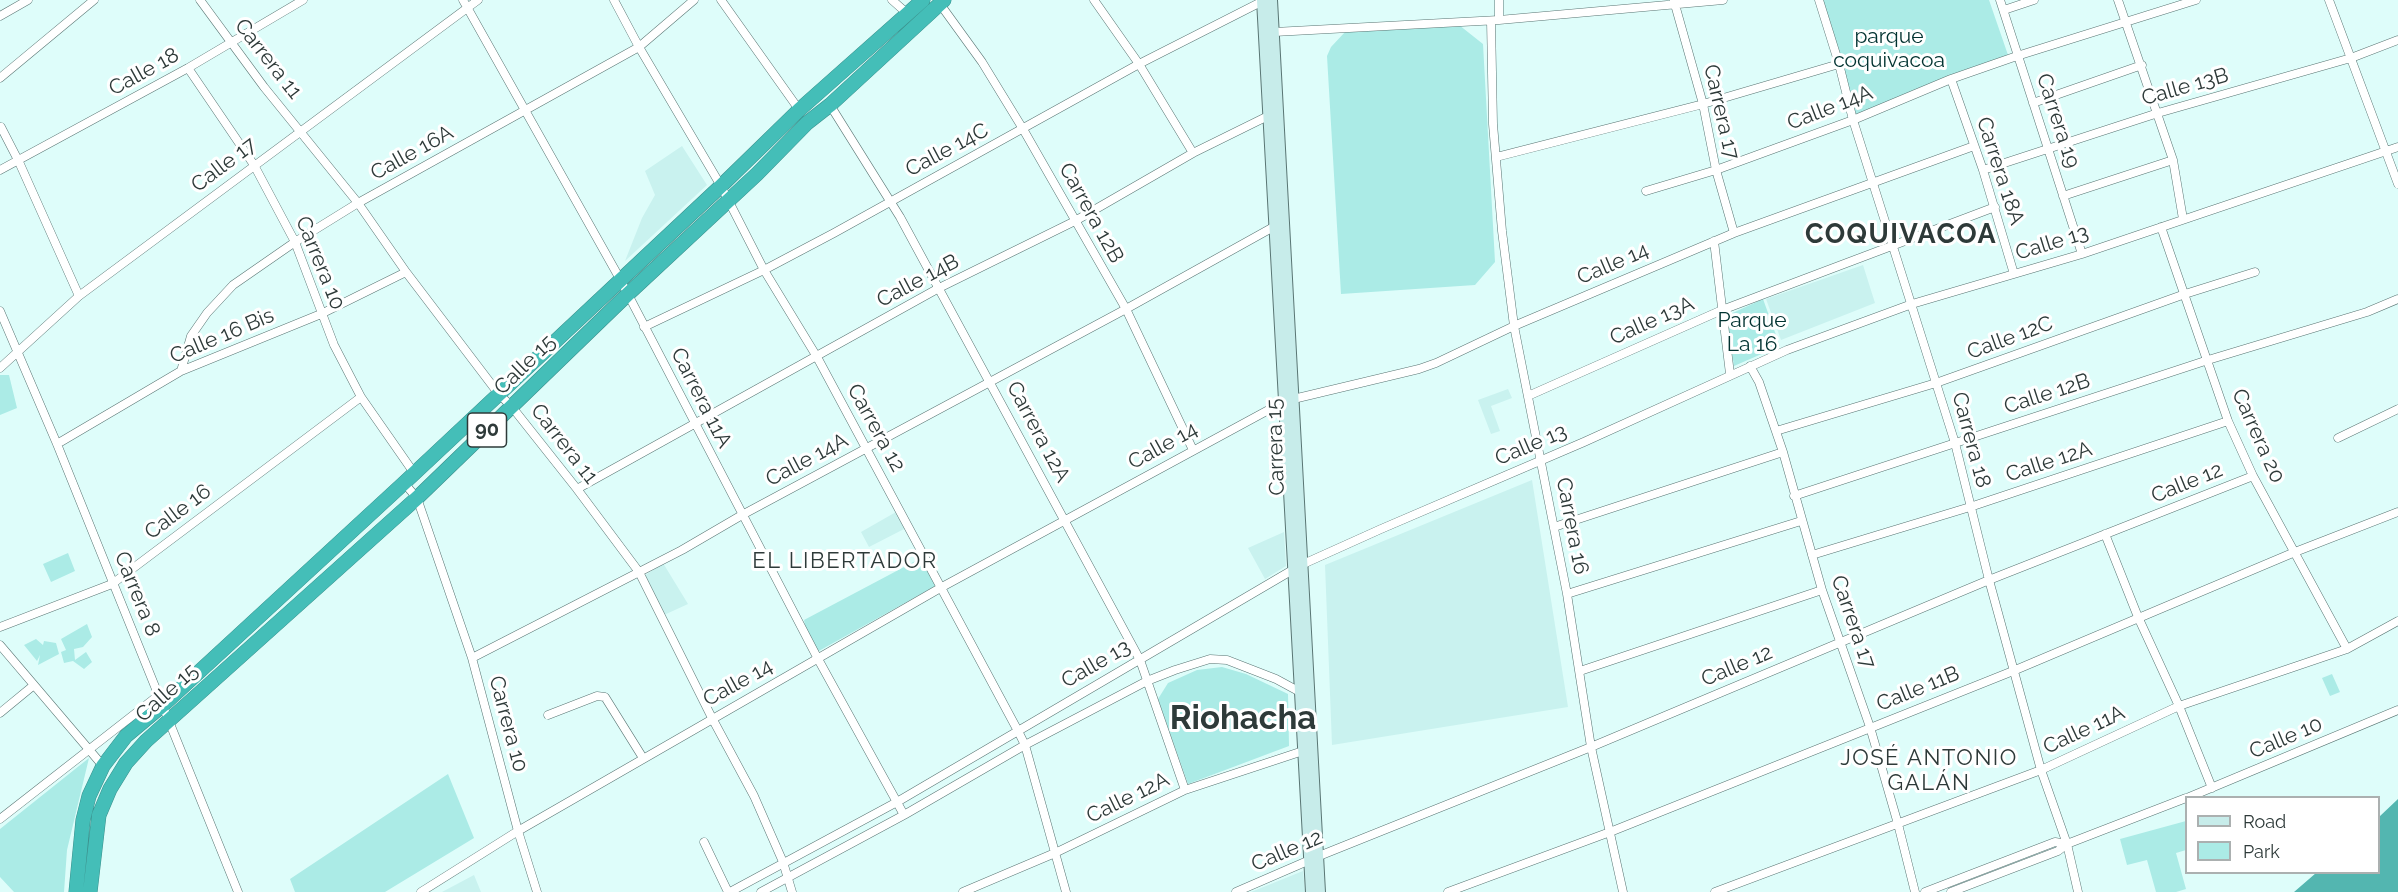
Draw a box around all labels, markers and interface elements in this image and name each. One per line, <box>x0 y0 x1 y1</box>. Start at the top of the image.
street label: Carrera 11 <box>229 14 307 104</box>
park label: parque coquivacoa <box>1833 24 1945 74</box>
street label: Calle 18 <box>104 42 184 102</box>
street label: Carrera 17 <box>1698 62 1744 162</box>
street label: Calle 13B <box>2139 63 2231 111</box>
street label: Carrera 19 <box>2031 71 2085 171</box>
street label: Calle 14A <box>1784 80 1876 136</box>
street label: Carrera 18A <box>1971 114 2029 228</box>
street label: Calle 14C <box>901 118 993 182</box>
street label: Calle 16A <box>366 120 458 186</box>
street label: Calle 17 <box>186 132 262 198</box>
street label: Carrera 12B <box>1053 159 1129 267</box>
street label: Carrera 10 <box>290 213 350 313</box>
district label: COQUIVACOA <box>1805 219 1997 251</box>
street label: Calle 13 <box>2012 220 2092 266</box>
street label: Calle 14 <box>1573 238 1653 290</box>
street label: Calle 14B <box>873 249 963 313</box>
street label: Calle 13A <box>1606 291 1698 351</box>
street label: Calle 16 Bis <box>166 303 278 369</box>
park label: Parque La 16 <box>1717 308 1787 358</box>
street label: Calle 12C <box>1964 311 2056 365</box>
street label: Calle 15 <box>489 330 561 400</box>
street label: Carrera 11A <box>665 344 737 452</box>
street label: Calle 12B <box>2001 368 2093 420</box>
street label: Carrera 12A <box>1001 377 1075 487</box>
street label: Carrera 12 <box>842 380 910 476</box>
street label: Carrera 20 <box>2226 385 2290 487</box>
street label: Carrera 18 <box>1946 389 1996 491</box>
street label: Carrera 15 <box>1262 398 1290 496</box>
street label: Carrera 11 <box>525 399 603 489</box>
road number: 90 <box>468 413 506 447</box>
street label: Calle 14 <box>1124 417 1202 475</box>
street label: Calle 13 <box>1491 419 1571 471</box>
street label: Calle 14A <box>762 428 852 492</box>
street label: Calle 12A <box>2003 436 2095 488</box>
street label: Calle 12 <box>2148 457 2226 509</box>
street label: Carrera 16 <box>1550 475 1594 577</box>
street label: Calle 16 <box>140 479 216 545</box>
street label: Carrera 8 <box>109 548 165 640</box>
district label: EL LIBERTADOR <box>752 548 938 574</box>
street label: Carrera 17 <box>1825 572 1881 672</box>
street label: Calle 13 <box>1057 634 1135 694</box>
street label: Calle 12 <box>1698 640 1776 692</box>
street label: Calle 14 <box>699 654 777 712</box>
street label: Calle 15 <box>131 658 203 728</box>
street label: Calle 11B <box>1873 661 1963 717</box>
street label: Carrera 10 <box>483 673 533 775</box>
district label: Riohacha <box>1170 699 1316 739</box>
street label: Calle 11A <box>2039 700 2129 760</box>
street label: Calle 10 <box>2246 711 2326 765</box>
district label: JOSÉ ANTONIO GALÁN <box>1840 745 2018 796</box>
street label: Calle 12A <box>1082 767 1174 829</box>
legend <box>2185 796 2380 874</box>
text: Road <box>2243 811 2286 832</box>
street label: Calle 12 <box>1248 825 1326 877</box>
text: Park <box>2243 841 2280 862</box>

